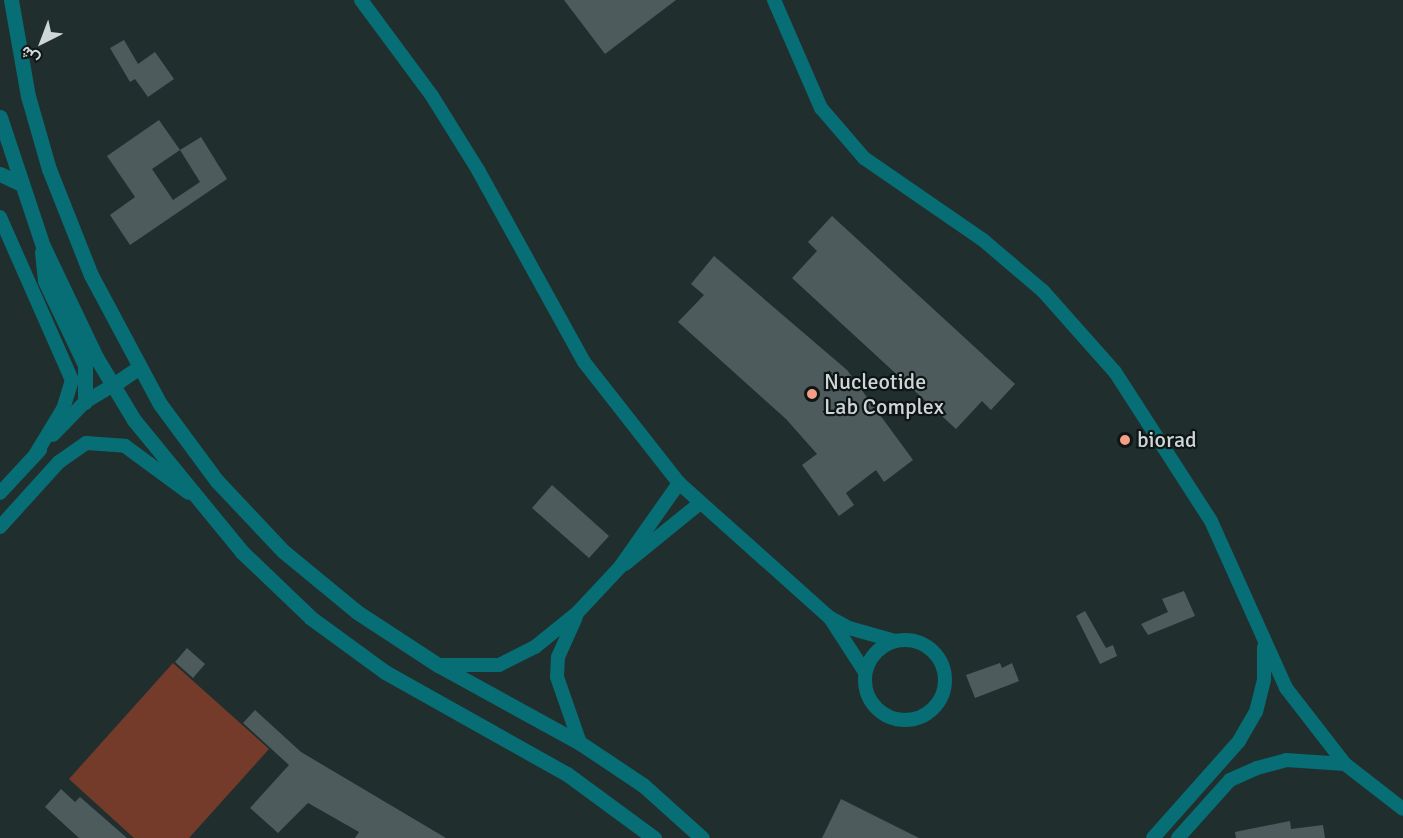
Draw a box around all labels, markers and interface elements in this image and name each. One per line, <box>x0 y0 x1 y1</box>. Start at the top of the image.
north arrow <box>12 12 72 72</box>
text: ش <box>16 42 44 69</box>
place label: Nucleotide Lab Complex <box>824 368 944 420</box>
marker: Nucleotide Lab Complex <box>805 387 819 401</box>
place label: biorad <box>1137 427 1197 453</box>
marker: biorad <box>1118 433 1132 447</box>

